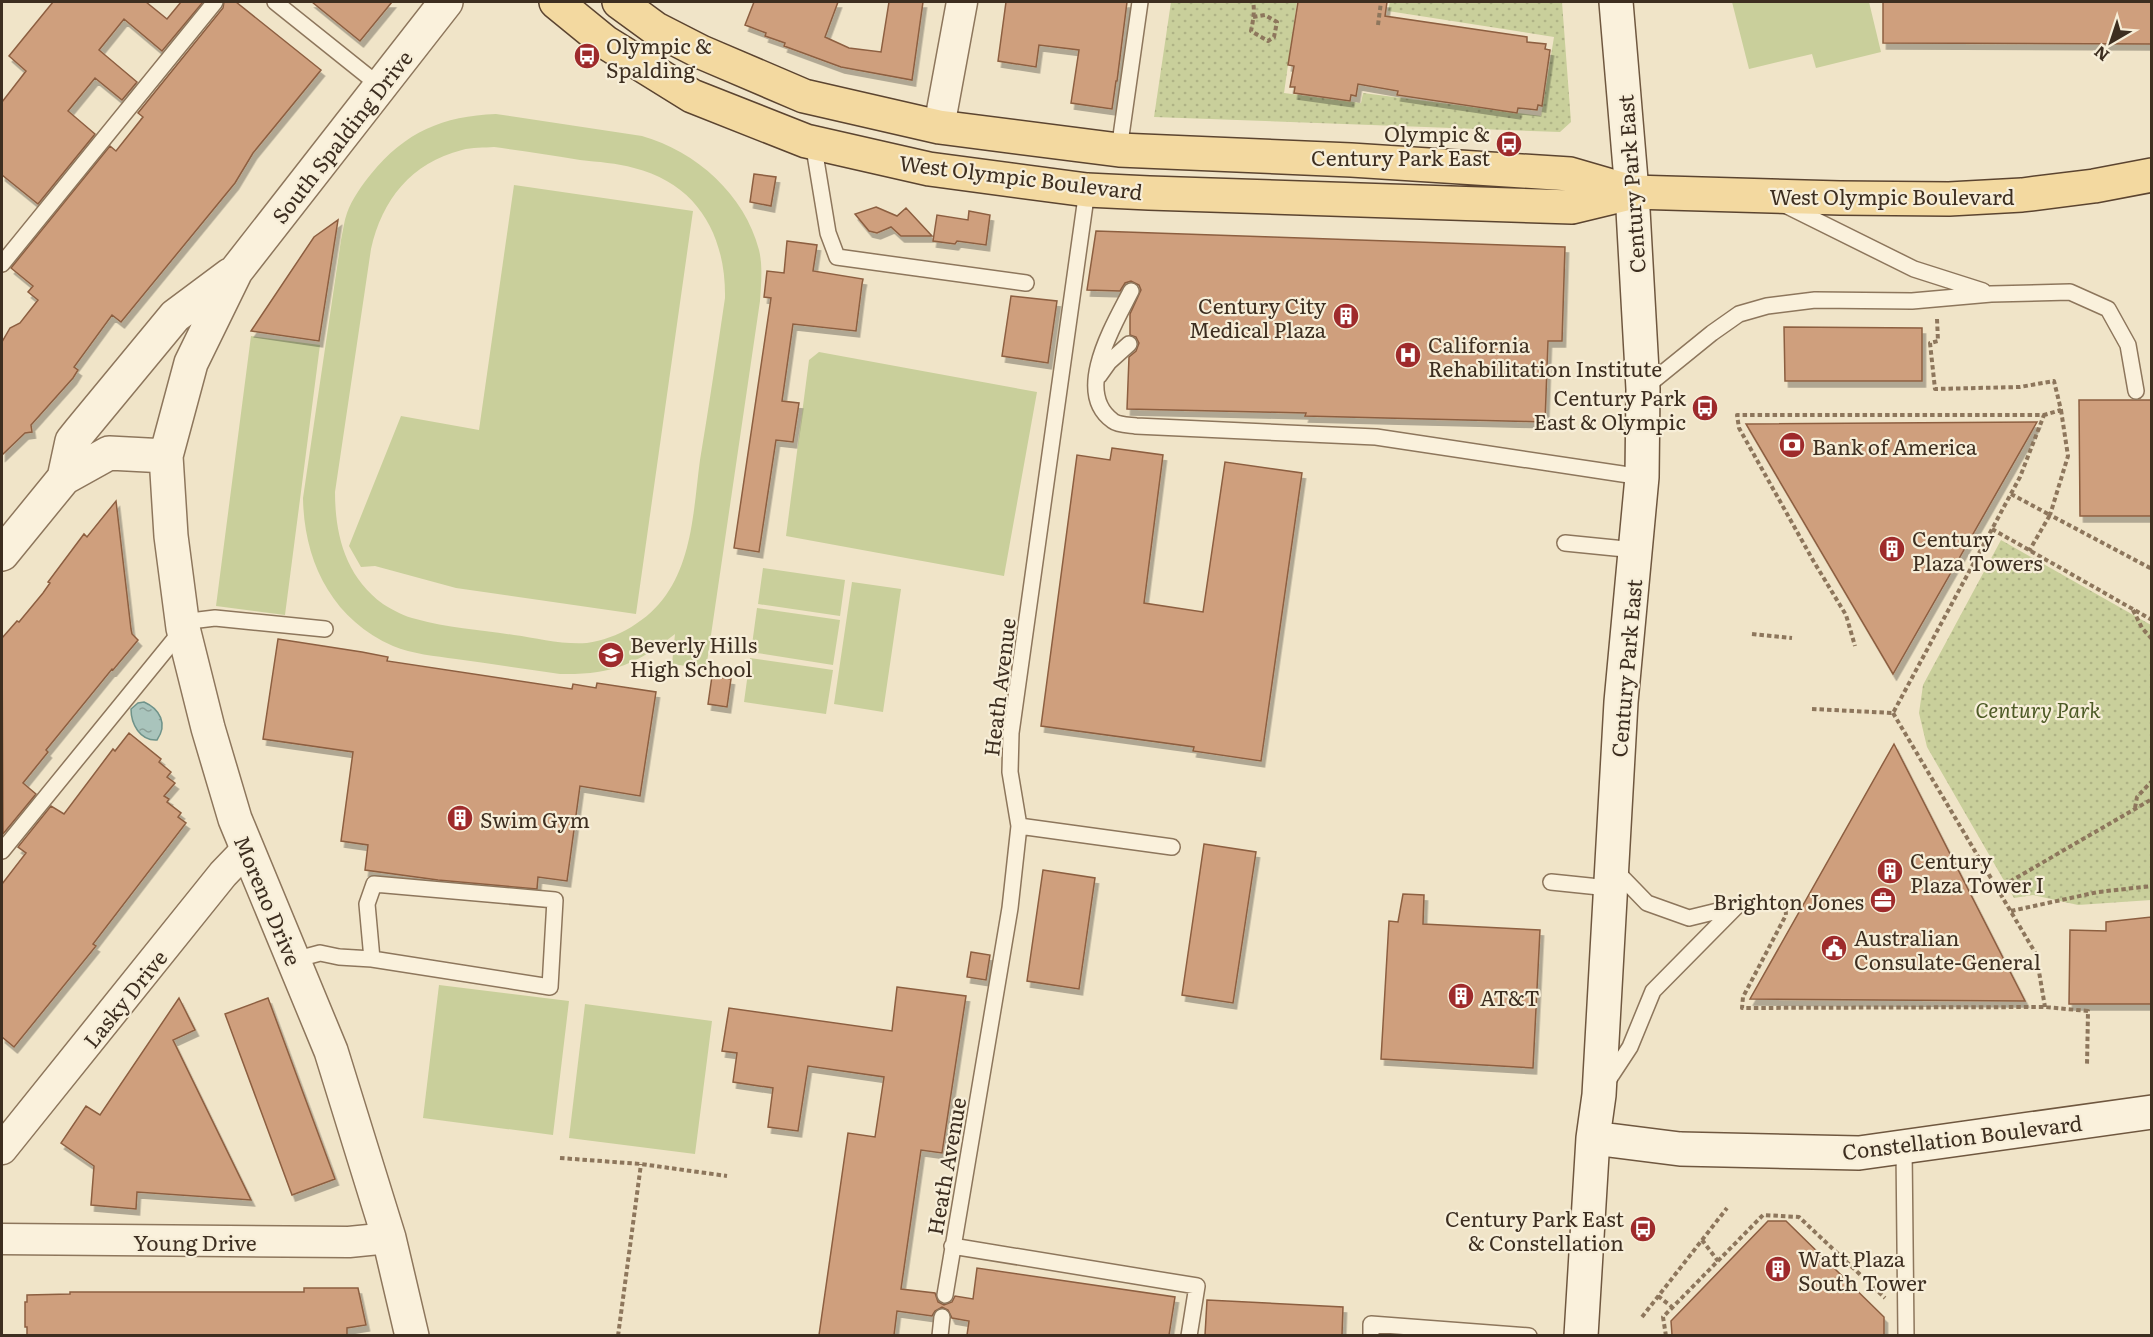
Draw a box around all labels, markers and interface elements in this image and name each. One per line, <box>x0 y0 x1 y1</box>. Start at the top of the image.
north arrow <box>2081 12 2141 72</box>
place label: Olympic & Spalding <box>606 29 712 84</box>
bus stop icon: Olympic & Spalding <box>572 41 602 71</box>
text: N <box>2088 41 2114 68</box>
street label: South Spalding Drive <box>263 43 419 229</box>
street label: Century Park East <box>1608 93 1652 274</box>
place label: Olympic & Century Park East <box>1311 117 1491 172</box>
bus stop icon: Olympic & Century Park East <box>1494 129 1524 159</box>
street label: West Olympic Boulevard <box>897 146 1145 206</box>
street label: West Olympic Boulevard <box>1769 180 2015 211</box>
place label: Century City Medical Plaza <box>1189 289 1327 344</box>
building icon: Century City Medical Plaza <box>1331 301 1361 331</box>
place label: California Rehabilitation Institute <box>1428 328 1662 383</box>
hospital icon: California Rehabilitation Institute <box>1393 340 1423 370</box>
place label: Century Park East & Olympic <box>1534 381 1686 436</box>
bus stop icon: Century Park East & Olympic <box>1690 393 1720 423</box>
bank icon: Bank of America <box>1777 430 1807 460</box>
place label: Bank of America <box>1812 430 1978 461</box>
place label: Century Plaza Towers <box>1912 522 2043 577</box>
building icon: Century Plaza Towers <box>1877 534 1907 564</box>
street label: Century Park East <box>1602 577 1648 758</box>
street label: Heath Avenue <box>974 616 1022 758</box>
place label: Beverly Hills High School <box>630 628 757 683</box>
school or university icon: Beverly Hills High School <box>596 640 626 670</box>
park label: Century Park <box>1975 693 2101 724</box>
building icon: Swim Gym <box>445 803 475 833</box>
place label: Swim Gym <box>480 803 590 834</box>
street label: Moreno Drive <box>228 830 310 970</box>
place label: Century Plaza Tower I <box>1910 844 2044 899</box>
building icon: Century Plaza Tower I <box>1875 856 1905 886</box>
place label: Brighton Jones <box>1713 885 1864 916</box>
office icon: Brighton Jones <box>1868 885 1898 915</box>
place label: Australian Consulate-General <box>1854 921 2041 976</box>
public building icon: Australian Consulate-General <box>1819 933 1849 963</box>
street label: Lasky Drive <box>75 942 173 1054</box>
building icon: AT&T <box>1446 981 1476 1011</box>
place label: AT&T <box>1480 981 1540 1012</box>
street label: Heath Avenue <box>918 1095 972 1237</box>
street label: Constellation Boulevard <box>1840 1106 2084 1166</box>
place label: Century Park East & Constellation <box>1445 1202 1625 1257</box>
bus stop icon: Century Park East & Constellation <box>1628 1214 1658 1244</box>
street label: Young Drive <box>133 1226 257 1257</box>
place label: Watt Plaza South Tower <box>1798 1242 1927 1297</box>
building icon: Watt Plaza South Tower <box>1763 1254 1793 1284</box>

